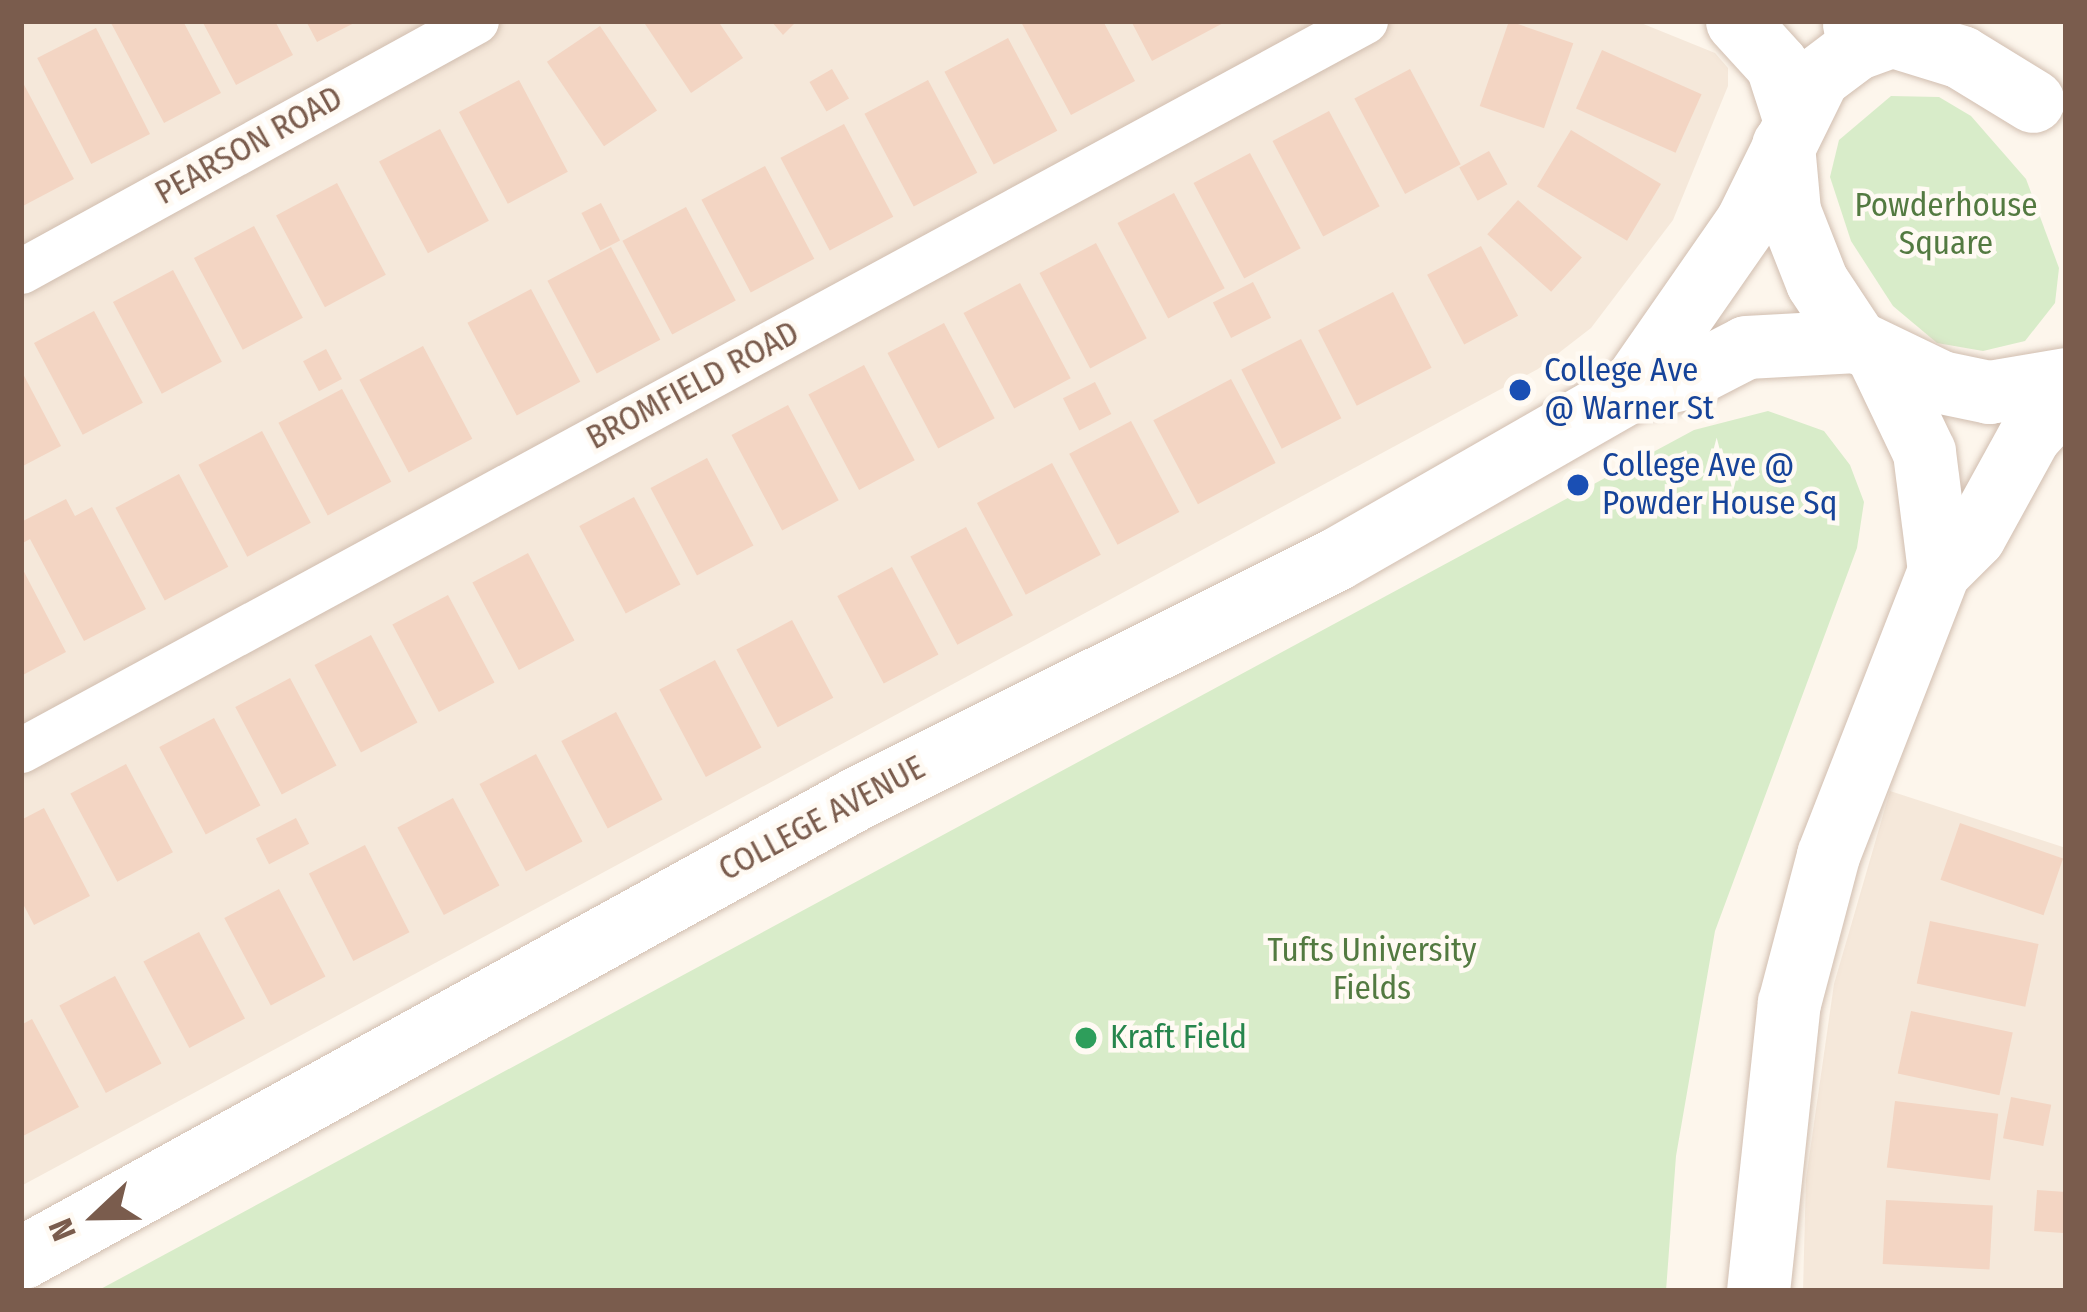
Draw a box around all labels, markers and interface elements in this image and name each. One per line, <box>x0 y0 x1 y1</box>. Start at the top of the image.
street label: PEARSON ROAD <box>149 78 349 214</box>
park label: Powderhouse Square <box>1854 186 2038 264</box>
street label: BROMFIELD ROAD <box>580 313 806 459</box>
place label: College Ave @ Warner St <box>1544 351 1714 429</box>
marker: College Ave @ Warner St <box>1507 377 1533 403</box>
place label: College Ave @ Powder House Sq <box>1602 446 1837 524</box>
marker: College Ave @ Powder House Sq <box>1565 472 1591 498</box>
street label: COLLEGE AVENUE <box>712 748 932 890</box>
park label: Tufts University Fields <box>1268 931 1476 1009</box>
place label: Kraft Field <box>1110 1018 1247 1058</box>
marker: Kraft Field <box>1073 1025 1099 1051</box>
north arrow <box>36 1156 156 1276</box>
text: N <box>40 1213 85 1246</box>

